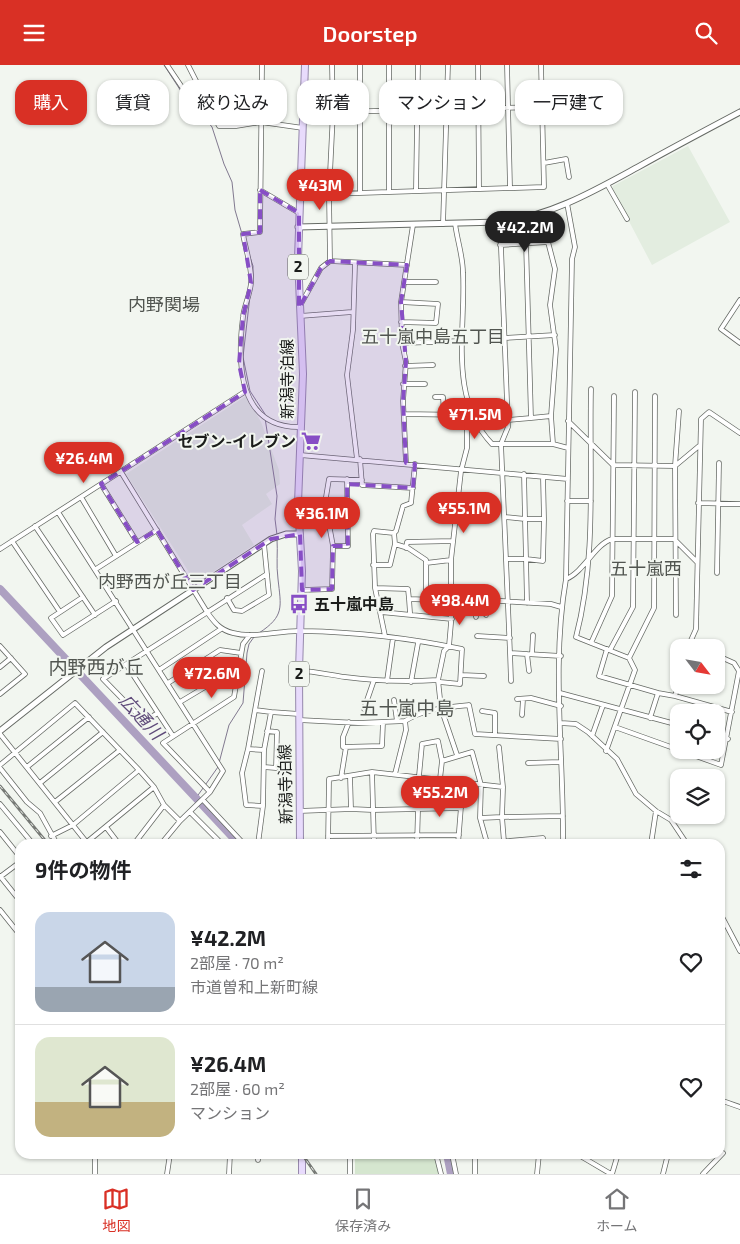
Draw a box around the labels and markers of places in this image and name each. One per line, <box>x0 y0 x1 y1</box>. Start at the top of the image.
pin: ¥43M <box>290 169 350 211</box>
pin: ¥42.2M <box>484 211 566 253</box>
pin: ¥71.5M <box>434 397 516 440</box>
supermarket icon: セブン-イレブン <box>300 430 322 452</box>
place label: セブン-イレブン <box>177 431 296 450</box>
pin: ¥26.4M <box>43 441 125 484</box>
pin: ¥55.1M <box>423 491 505 534</box>
pin: ¥36.1M <box>281 497 363 539</box>
pin: ¥98.4M <box>419 583 501 626</box>
bus stop icon: 五十嵐中島 <box>288 593 310 615</box>
place label: 五十嵐中島 <box>314 594 394 613</box>
pin: ¥72.6M <box>171 657 253 699</box>
pin: ¥55.2M <box>399 775 481 818</box>

